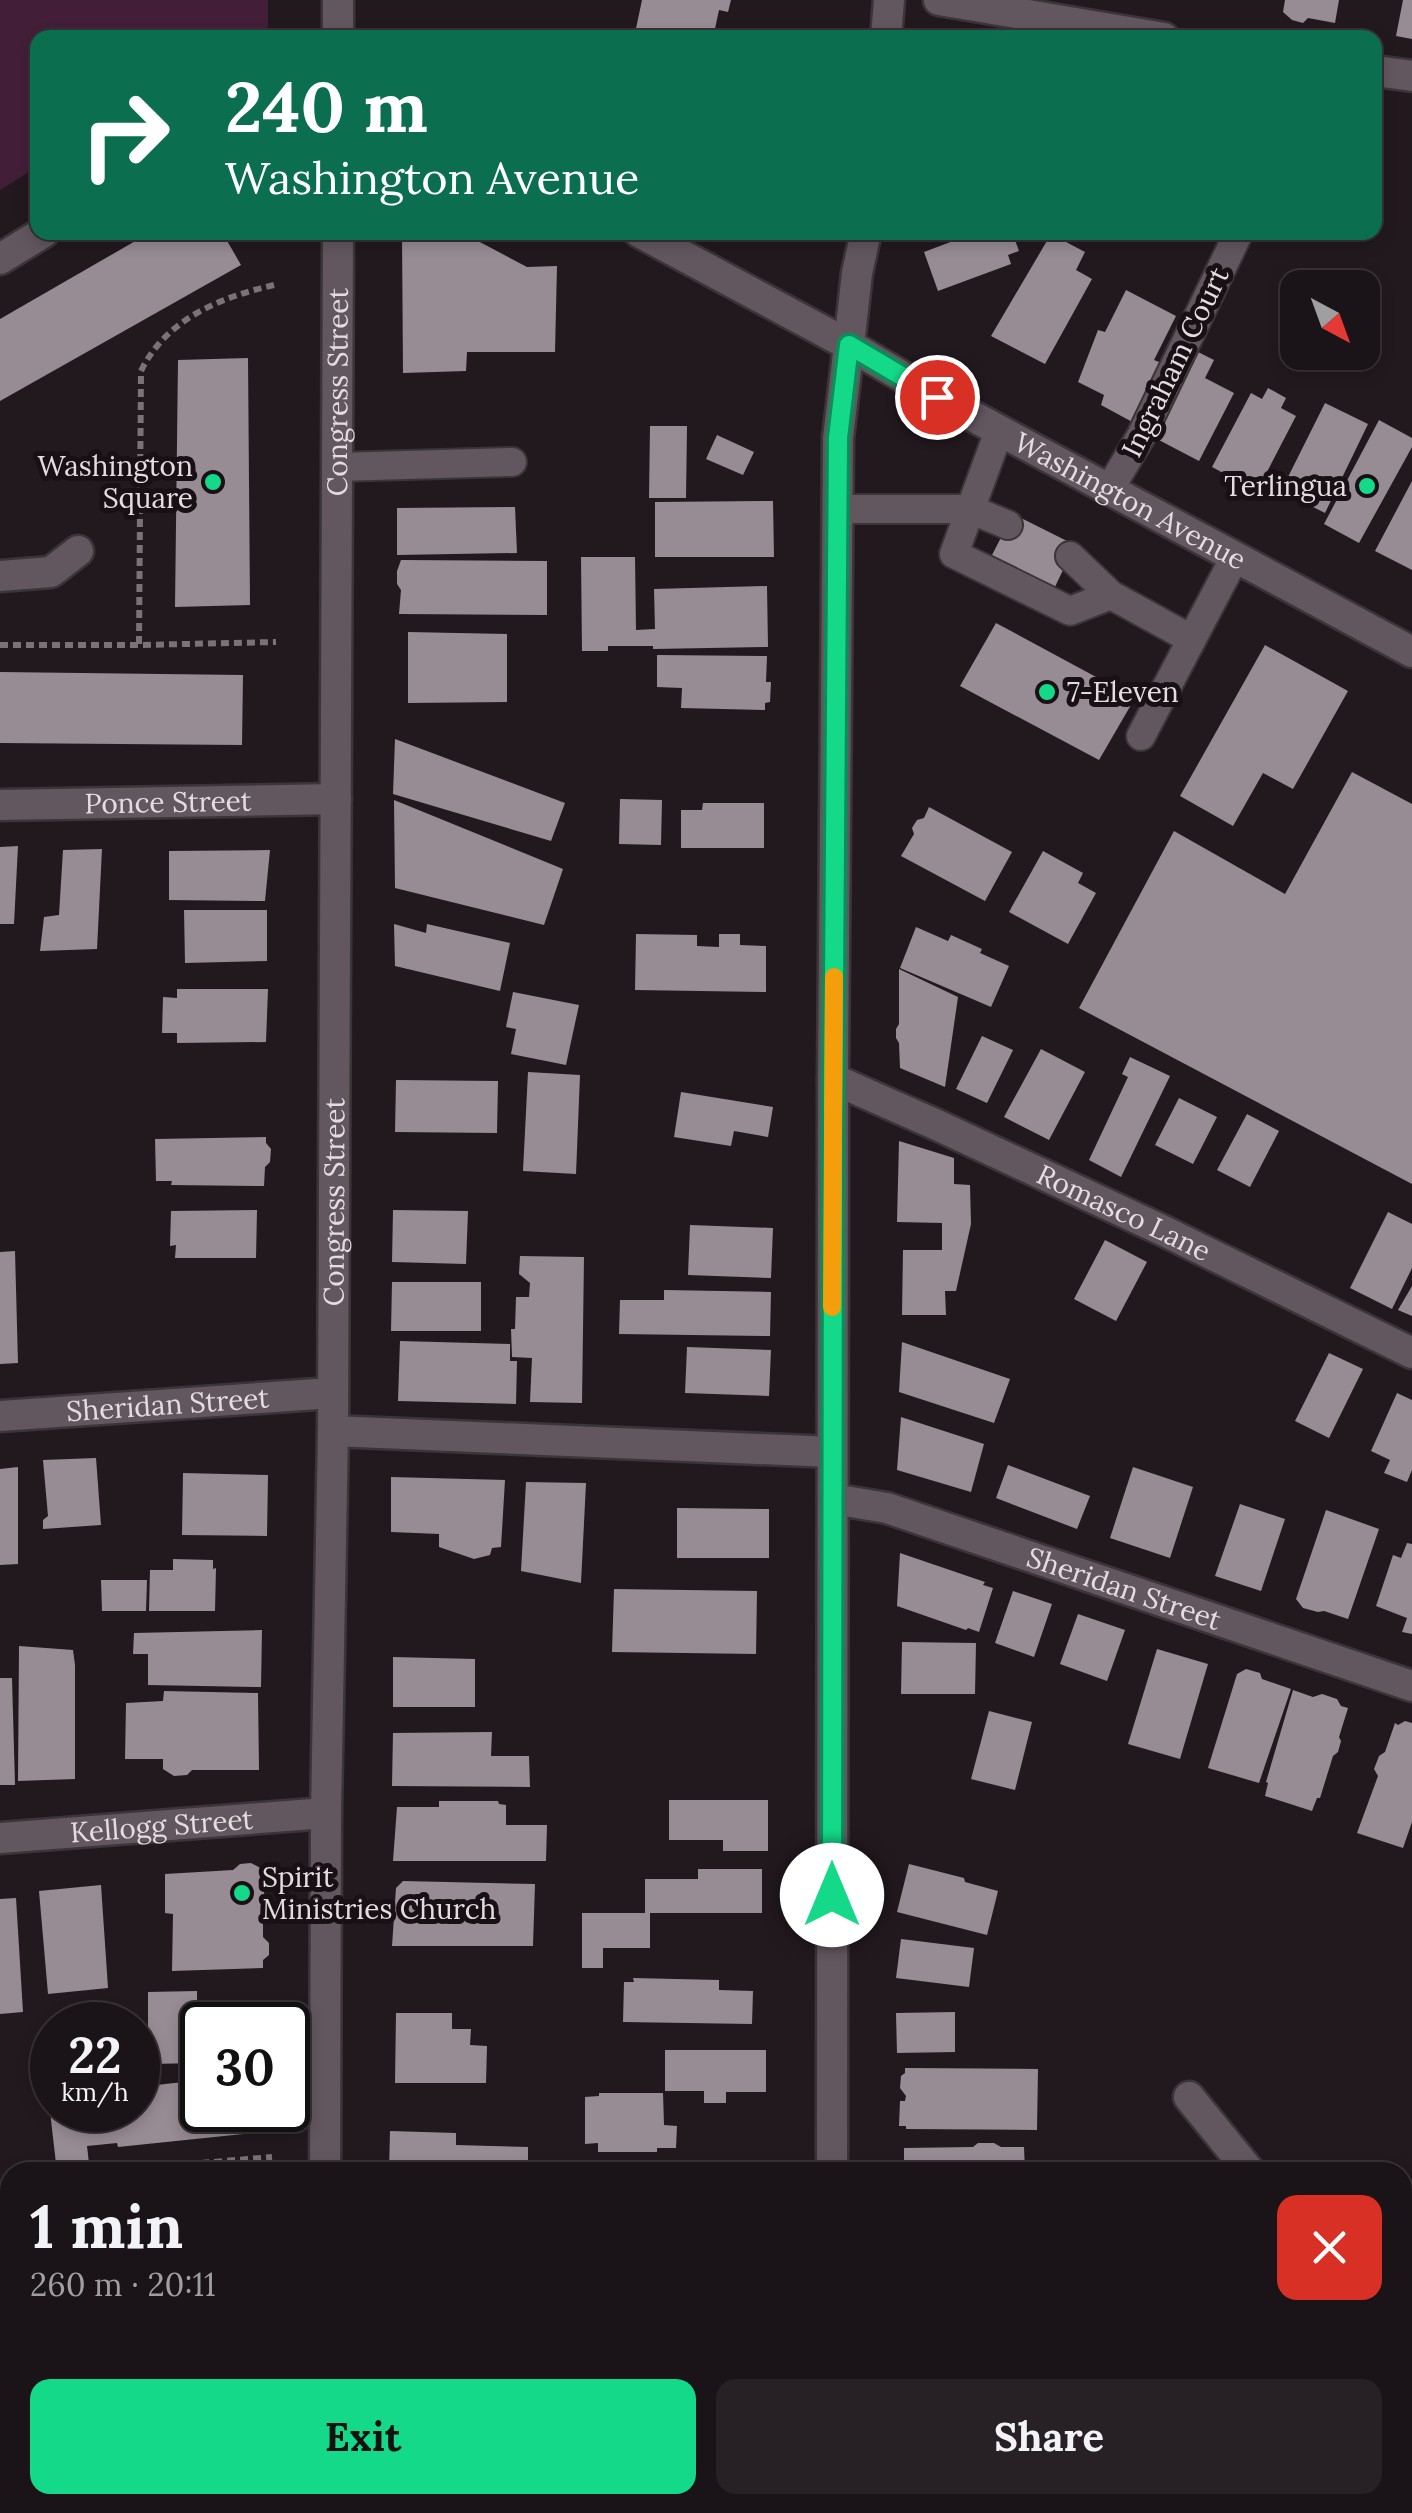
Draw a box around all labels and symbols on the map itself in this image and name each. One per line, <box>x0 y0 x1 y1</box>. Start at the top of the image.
street label: Ingraham Court <box>1113 261 1237 463</box>
north arrow <box>1280 270 1380 370</box>
street label: Congress Street <box>319 288 356 496</box>
pin <box>895 355 980 440</box>
street label: Washington Avenue <box>1008 424 1252 578</box>
place label: Washington Square <box>37 448 193 516</box>
place label: Terlingua <box>1224 468 1347 504</box>
marker: Washington Square <box>202 471 224 493</box>
marker: Terlingua <box>1356 475 1378 497</box>
place label: 7-Eleven <box>1067 674 1179 710</box>
marker: 7-Eleven <box>1036 681 1058 703</box>
street label: Ponce Street <box>84 783 252 821</box>
street label: Congress Street <box>316 1098 352 1306</box>
street label: Romasco Lane <box>1031 1156 1217 1269</box>
street label: Sheridan Street <box>65 1379 270 1429</box>
street label: Sheridan Street <box>1022 1539 1226 1638</box>
street label: Kellogg Street <box>69 1801 254 1851</box>
position arrow <box>780 1843 884 1947</box>
place label: Spirit Ministries Church <box>262 1859 496 1927</box>
marker: Spirit Ministries Church <box>231 1882 253 1904</box>
speed limit sign: 30 <box>180 2002 310 2132</box>

